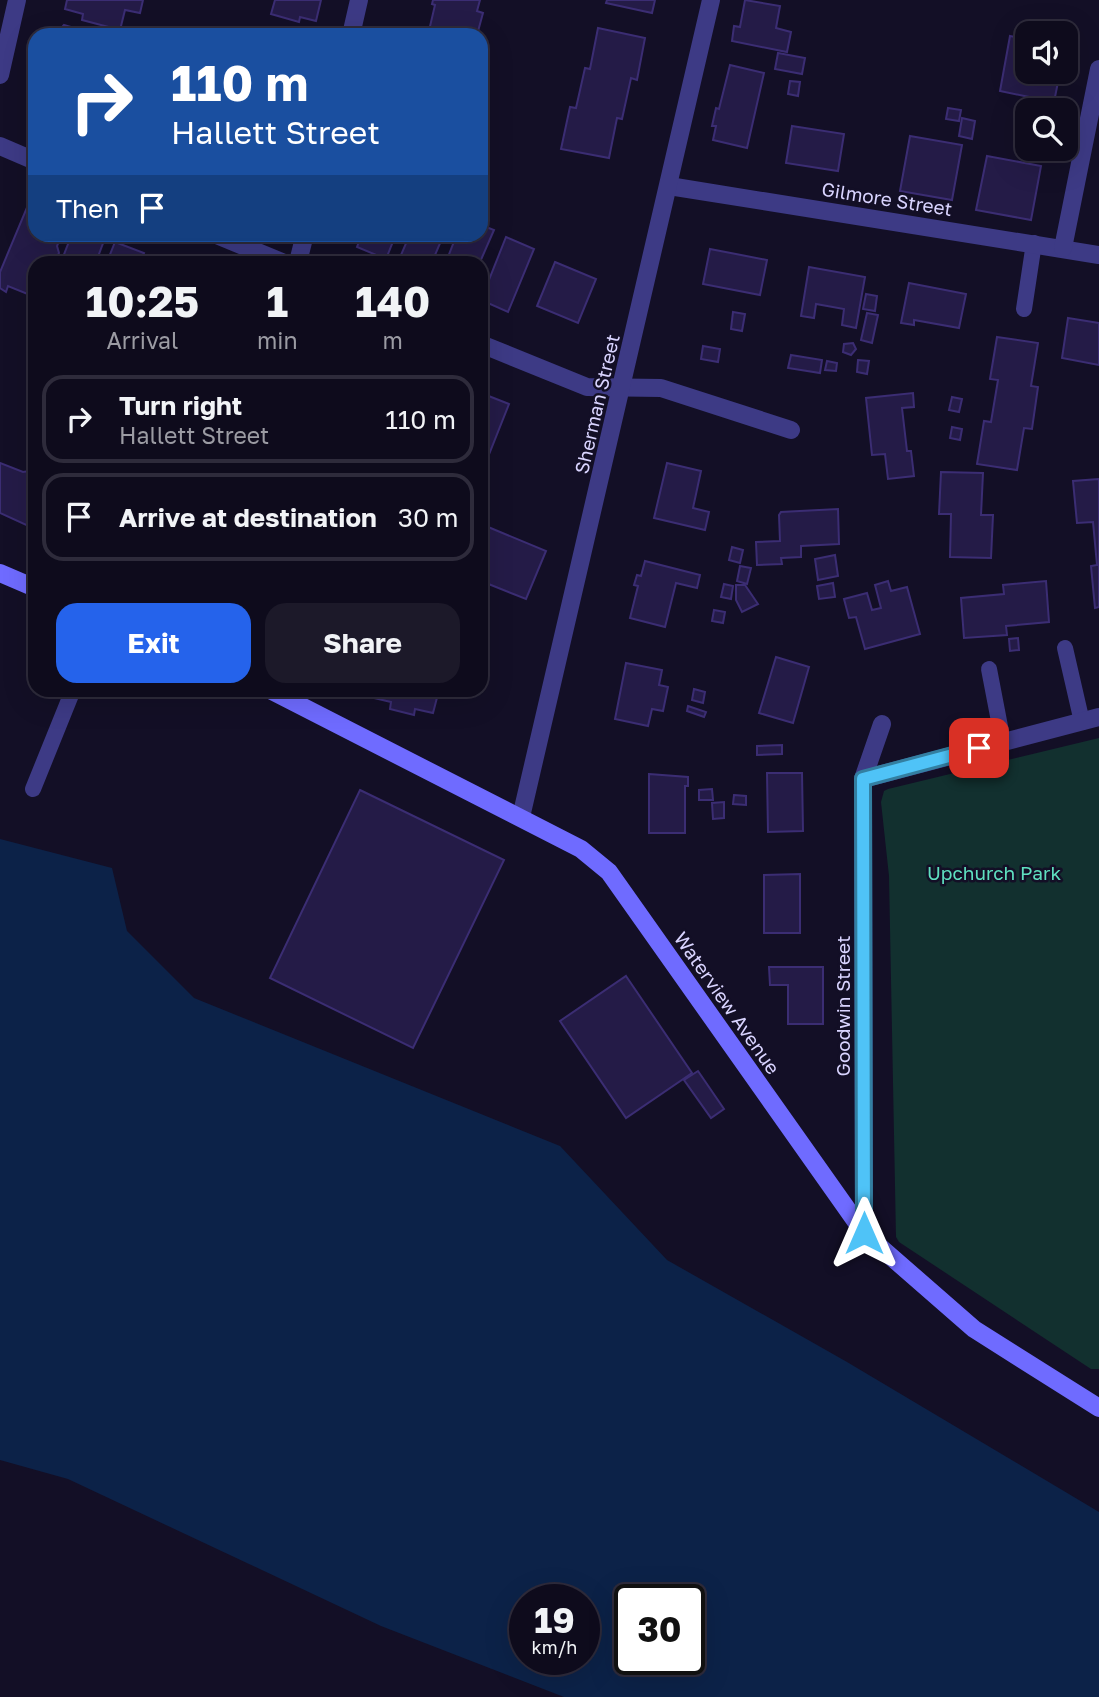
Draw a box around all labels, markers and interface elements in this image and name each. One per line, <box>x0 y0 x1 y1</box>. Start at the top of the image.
map controls <box>1015 21 1078 161</box>
button: sound <box>1015 21 1078 84</box>
text: 110 m <box>171 53 308 112</box>
icon: right <box>56 56 147 147</box>
button: search <box>1015 98 1078 161</box>
text: Hallett Street <box>171 113 380 151</box>
street label: Gilmore Street <box>820 177 954 220</box>
icon: arrive <box>133 189 171 227</box>
text: Then <box>56 193 119 224</box>
text: 10:25 <box>86 276 199 326</box>
text: 1 <box>266 276 288 326</box>
text: 140 <box>355 276 430 326</box>
text: Arrival <box>106 326 178 354</box>
text: min <box>257 326 298 354</box>
text: m <box>383 326 403 354</box>
street label: Sherman Street <box>569 332 624 476</box>
text: Turn right <box>119 390 242 421</box>
icon: right <box>60 400 98 438</box>
text: 110 m <box>385 404 456 435</box>
text: Hallett Street <box>119 421 269 449</box>
icon: arrive <box>60 498 98 536</box>
text: Arrive at destination <box>119 502 377 533</box>
text: 30 m <box>398 502 459 533</box>
button: Exit <box>56 603 251 683</box>
button: Share <box>265 603 460 683</box>
pin <box>949 718 1009 778</box>
icon: arrive <box>960 729 998 767</box>
park label: Upchurch Park <box>927 861 1061 884</box>
street label: Waterview Avenue <box>670 927 785 1078</box>
street label: Goodwin Street <box>831 935 854 1077</box>
position arrow <box>827 1196 901 1270</box>
speed limit sign: 30 <box>614 1584 705 1675</box>
text: 19 <box>534 1599 575 1641</box>
text: km/h <box>532 1636 577 1658</box>

